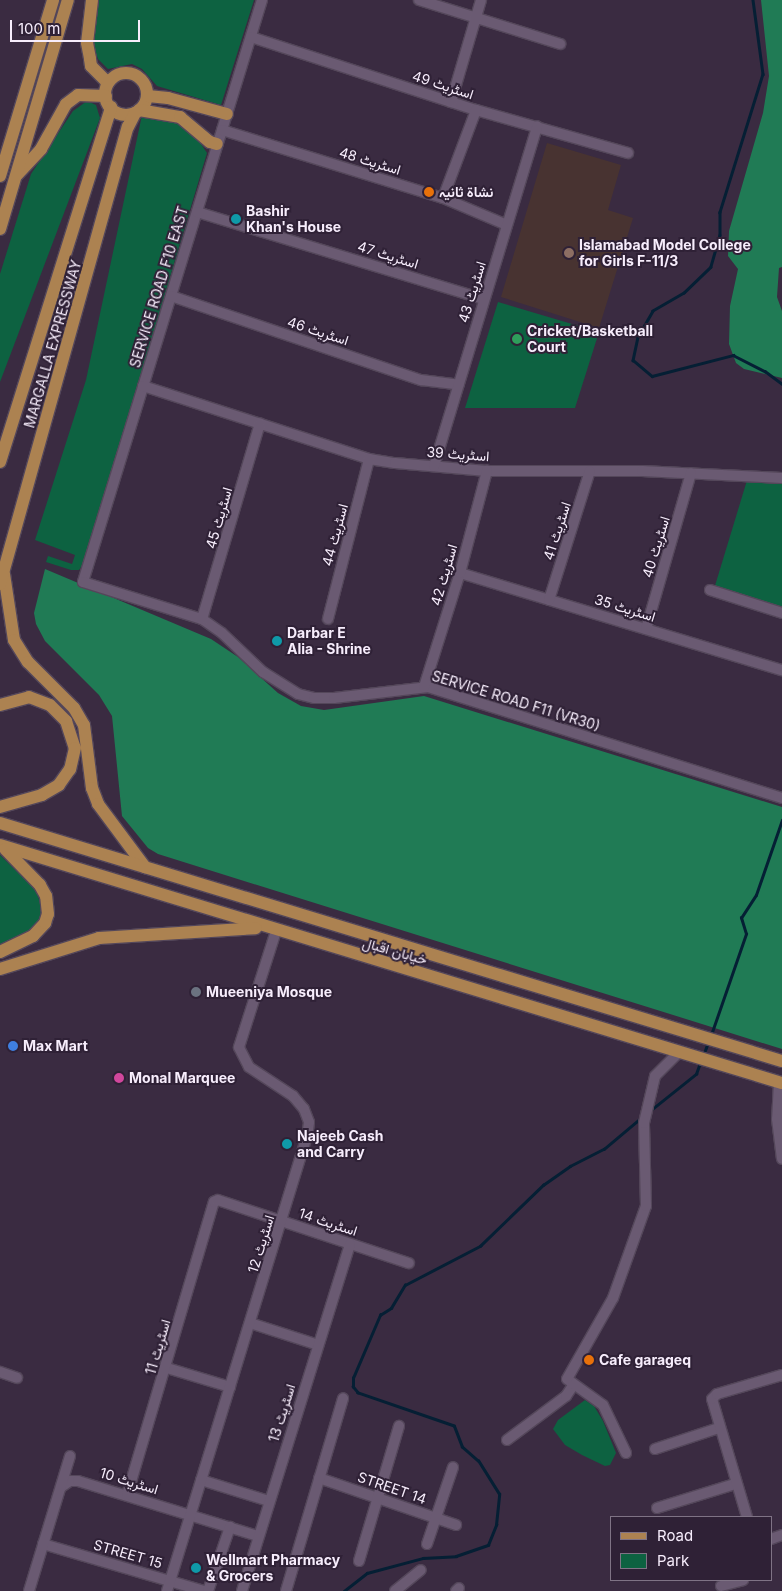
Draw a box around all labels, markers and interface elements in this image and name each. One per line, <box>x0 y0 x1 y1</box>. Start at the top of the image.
scale bar <box>12 10 142 42</box>
text: 100 m <box>18 19 60 38</box>
street label: اسٹریٹ 49 <box>410 67 476 103</box>
street label: اسٹریٹ 48 <box>337 144 403 178</box>
place label: نشاۃ ثانیہ <box>439 184 493 200</box>
marker: نشاۃ ثانیہ <box>423 186 435 198</box>
place label: Bashir Khan's House <box>246 203 341 236</box>
street label: SERVICE ROAD F10 EAST <box>126 204 192 370</box>
marker: Bashir Khan's House <box>230 213 242 225</box>
place label: Islamabad Model College for Girls F-11/3 <box>579 237 751 270</box>
street label: اسٹریٹ 47 <box>356 238 420 272</box>
marker: Islamabad Model College for Girls F-11/3 <box>563 247 575 259</box>
street label: MARGALLA EXPRESSWAY <box>21 258 85 430</box>
street label: اسٹریٹ 43 <box>455 259 489 325</box>
street label: اسٹریٹ 46 <box>285 313 351 349</box>
place label: Cricket/Basketball Court <box>527 323 653 356</box>
marker: Cricket/Basketball Court <box>511 333 523 345</box>
street label: اسٹریٹ 39 <box>426 443 490 465</box>
street label: اسٹریٹ 45 <box>202 485 236 551</box>
street label: اسٹریٹ 41 <box>540 500 574 562</box>
street label: اسٹریٹ 44 <box>319 502 351 568</box>
street label: اسٹریٹ 40 <box>639 514 673 580</box>
street label: اسٹریٹ 42 <box>427 542 461 608</box>
street label: اسٹریٹ 35 <box>592 591 658 625</box>
place label: Darbar E Alia - Shrine <box>287 625 371 658</box>
marker: Darbar E Alia - Shrine <box>271 635 283 647</box>
street label: SERVICE ROAD F11 (VR30) <box>430 667 602 735</box>
street label: خیابان اقبال <box>361 934 429 968</box>
place label: Mueeniya Mosque <box>206 984 332 1000</box>
marker: Mueeniya Mosque <box>190 986 202 998</box>
place label: Max Mart <box>23 1038 88 1054</box>
marker: Max Mart <box>7 1040 19 1052</box>
place label: Monal Marquee <box>129 1070 235 1086</box>
marker: Monal Marquee <box>113 1072 125 1084</box>
place label: Najeeb Cash and Carry <box>297 1128 383 1160</box>
marker: Najeeb Cash and Carry <box>281 1138 293 1150</box>
street label: اسٹریٹ 14 <box>297 1205 359 1239</box>
street label: اسٹریٹ 12 <box>244 1213 278 1275</box>
street label: اسٹریٹ 11 <box>142 1317 174 1377</box>
place label: Cafe garageq <box>599 1352 691 1368</box>
marker: Cafe garageq <box>583 1354 595 1366</box>
street label: اسٹریٹ 13 <box>265 1382 299 1444</box>
street label: اسٹریٹ 10 <box>98 1464 160 1498</box>
street label: STREET 14 <box>355 1468 429 1508</box>
legend <box>610 1516 772 1581</box>
text: Road <box>657 1526 693 1545</box>
street label: STREET 15 <box>92 1536 164 1572</box>
text: Park <box>657 1551 689 1570</box>
place label: Wellmart Pharmacy & Grocers <box>206 1552 340 1584</box>
marker: Wellmart Pharmacy & Grocers <box>190 1562 202 1574</box>

